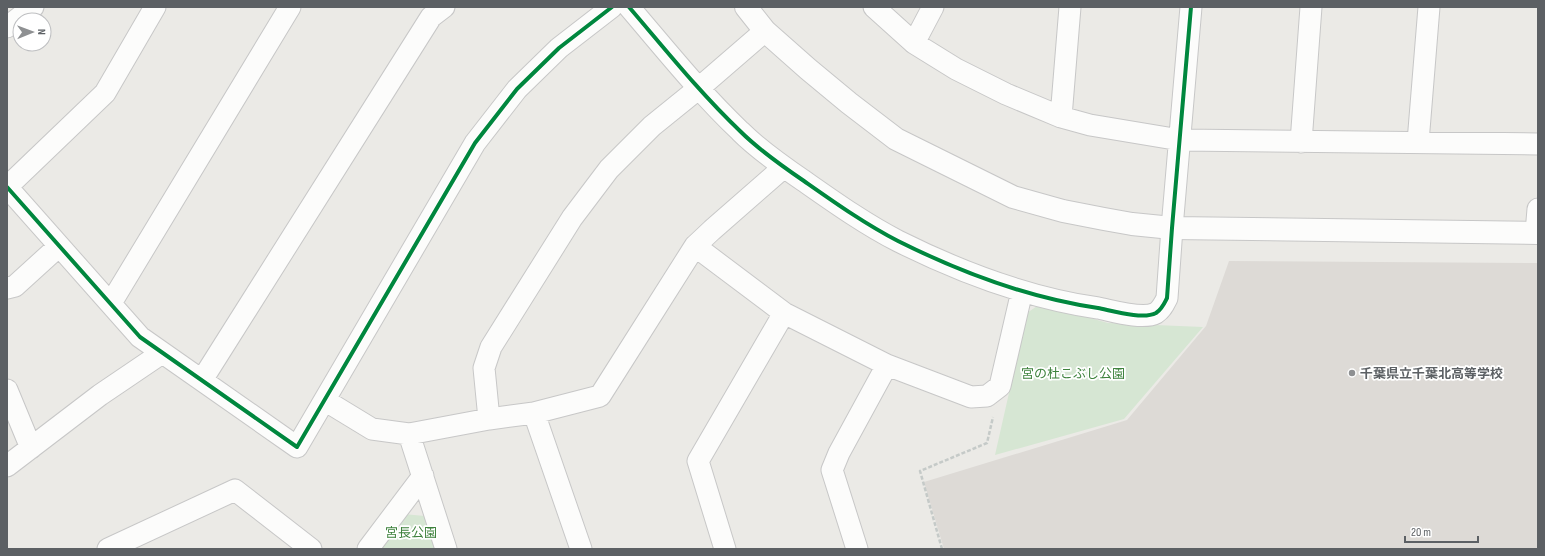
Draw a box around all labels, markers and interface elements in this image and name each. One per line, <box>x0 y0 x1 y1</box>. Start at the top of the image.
north arrow <box>12 12 52 52</box>
text: N <box>35 29 48 35</box>
park label: 宮の杜こぶし公園 <box>1021 366 1125 382</box>
place label: 千葉県立千葉北高等学校 <box>1360 366 1503 382</box>
marker: 千葉県立千葉北高等学校 <box>1347 368 1357 378</box>
scale bar <box>1405 518 1478 544</box>
park label: 宮長公園 <box>385 525 437 541</box>
text: 20 m <box>1411 525 1431 540</box>

